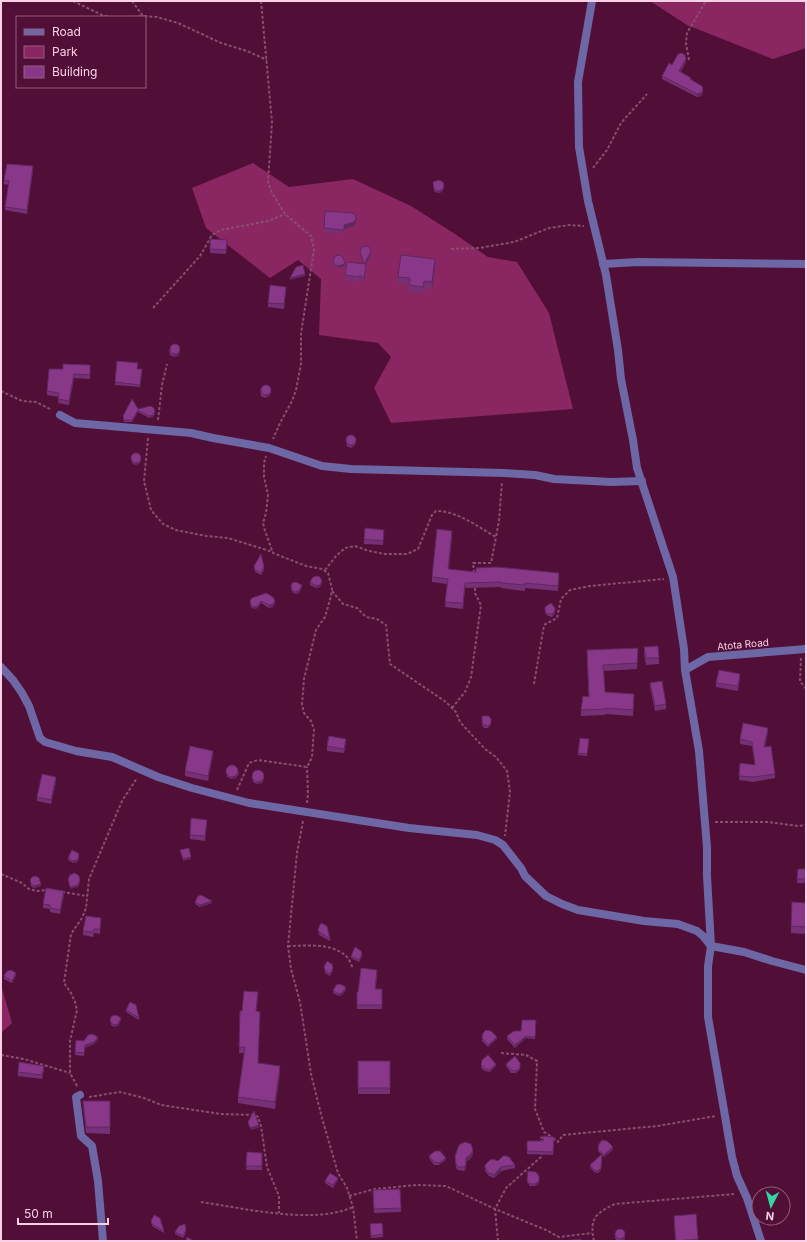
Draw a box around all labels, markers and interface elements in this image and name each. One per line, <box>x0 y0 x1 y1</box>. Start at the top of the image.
legend <box>16 16 146 88</box>
text: Road <box>52 24 81 39</box>
text: Park <box>52 44 78 59</box>
text: Building <box>52 64 97 79</box>
street label: Atota Road <box>717 636 769 652</box>
north arrow <box>751 1186 791 1226</box>
scale bar <box>18 1200 108 1226</box>
text: 50 m <box>24 1206 53 1221</box>
text: N <box>765 1209 775 1223</box>

